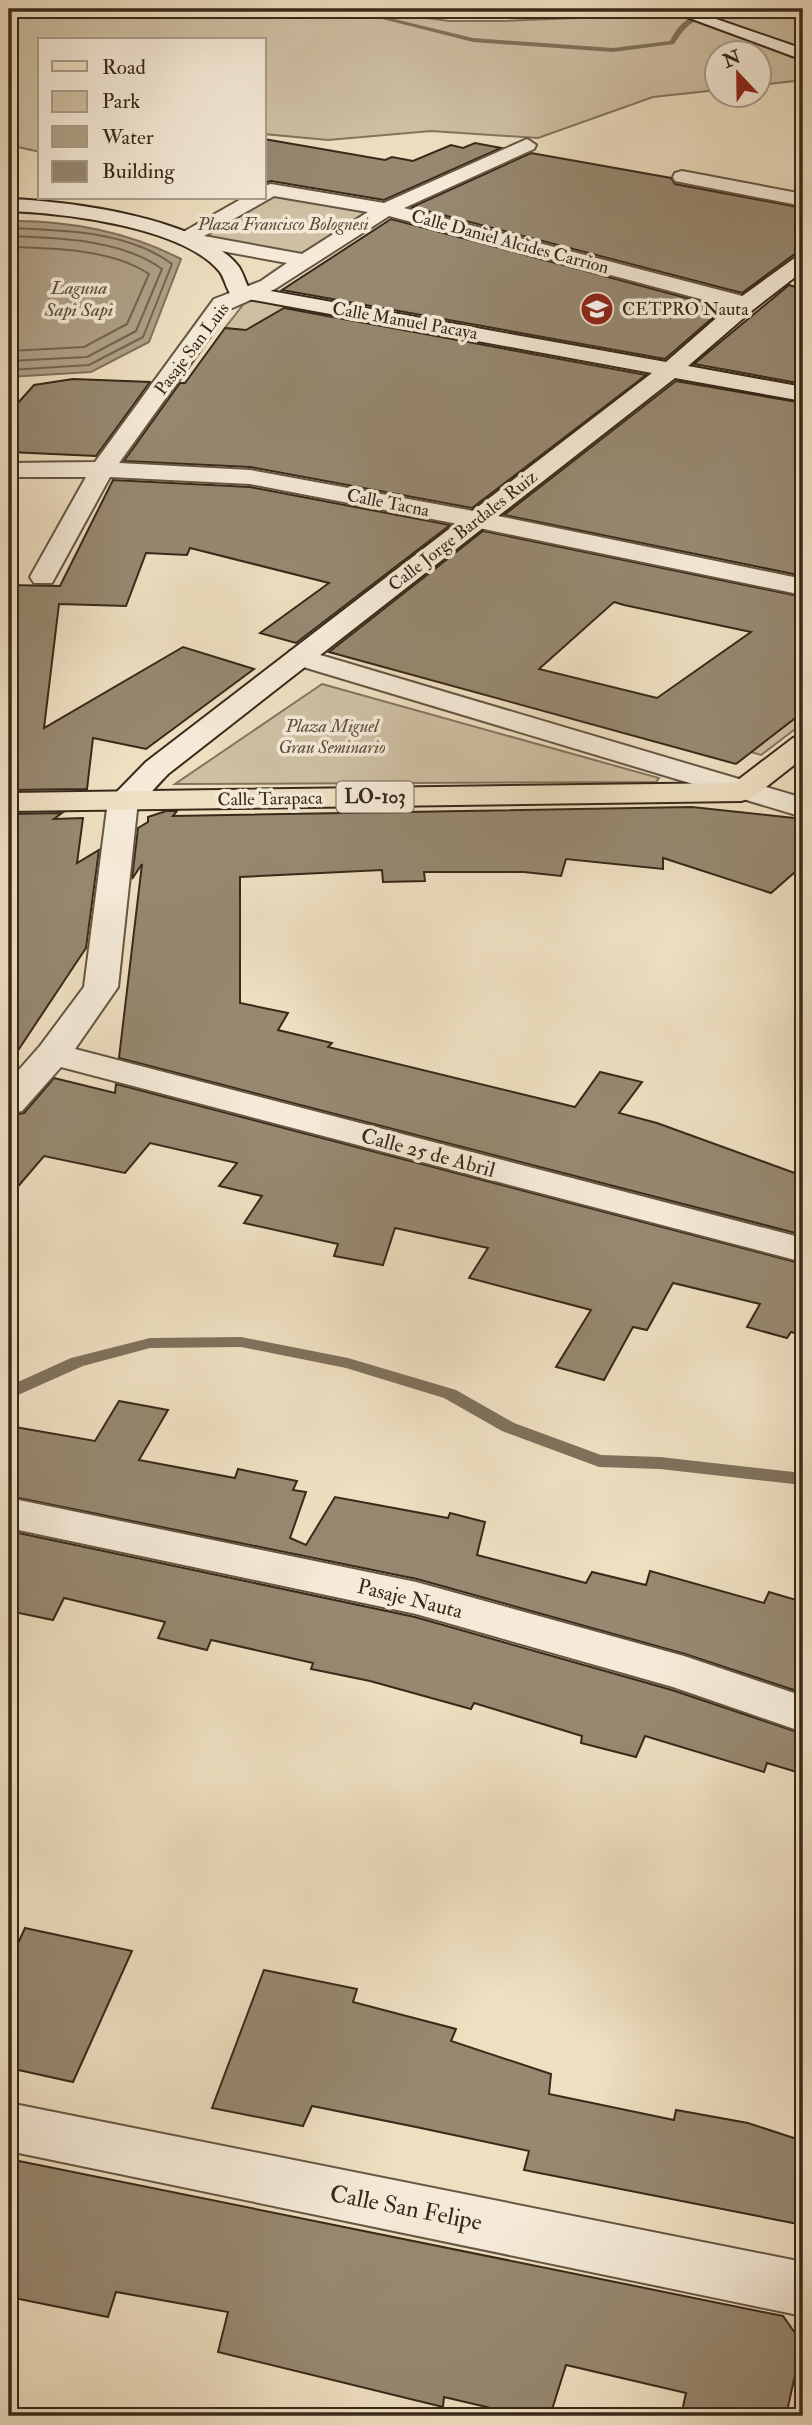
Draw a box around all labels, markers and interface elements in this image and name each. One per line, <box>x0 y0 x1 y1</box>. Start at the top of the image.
legend <box>38 38 266 200</box>
north arrow <box>704 38 774 108</box>
text: N <box>719 44 745 74</box>
text: Road <box>102 54 147 81</box>
text: Park <box>102 88 140 115</box>
text: Water <box>101 124 154 151</box>
text: Building <box>102 158 175 185</box>
street label: Calle Daniel Alcides Carrion <box>409 205 611 279</box>
park label: Plaza Francisco Bolognesi <box>196 213 369 236</box>
water label: Laguna Sapi Sapi <box>44 276 113 322</box>
school or university icon: CETPRO Nauta <box>578 290 616 328</box>
street label: Calle Manuel Pacaya <box>330 297 480 345</box>
street label: Pasaje San Luis <box>150 298 234 400</box>
place label: CETPRO Nauta <box>622 298 749 321</box>
street label: Calle Jorge Bardales Ruiz <box>384 465 542 596</box>
street label: Calle Tacna <box>345 484 432 522</box>
park label: Plaza Miguel Grau Seminario <box>278 715 386 759</box>
road number: LO-103 <box>336 782 414 812</box>
street label: Calle Tarapaca <box>217 787 323 811</box>
street label: Calle 25 de Abril <box>358 1122 499 1184</box>
street label: Pasaje Nauta <box>355 1573 466 1625</box>
street label: Calle San Felipe <box>327 2178 485 2238</box>

